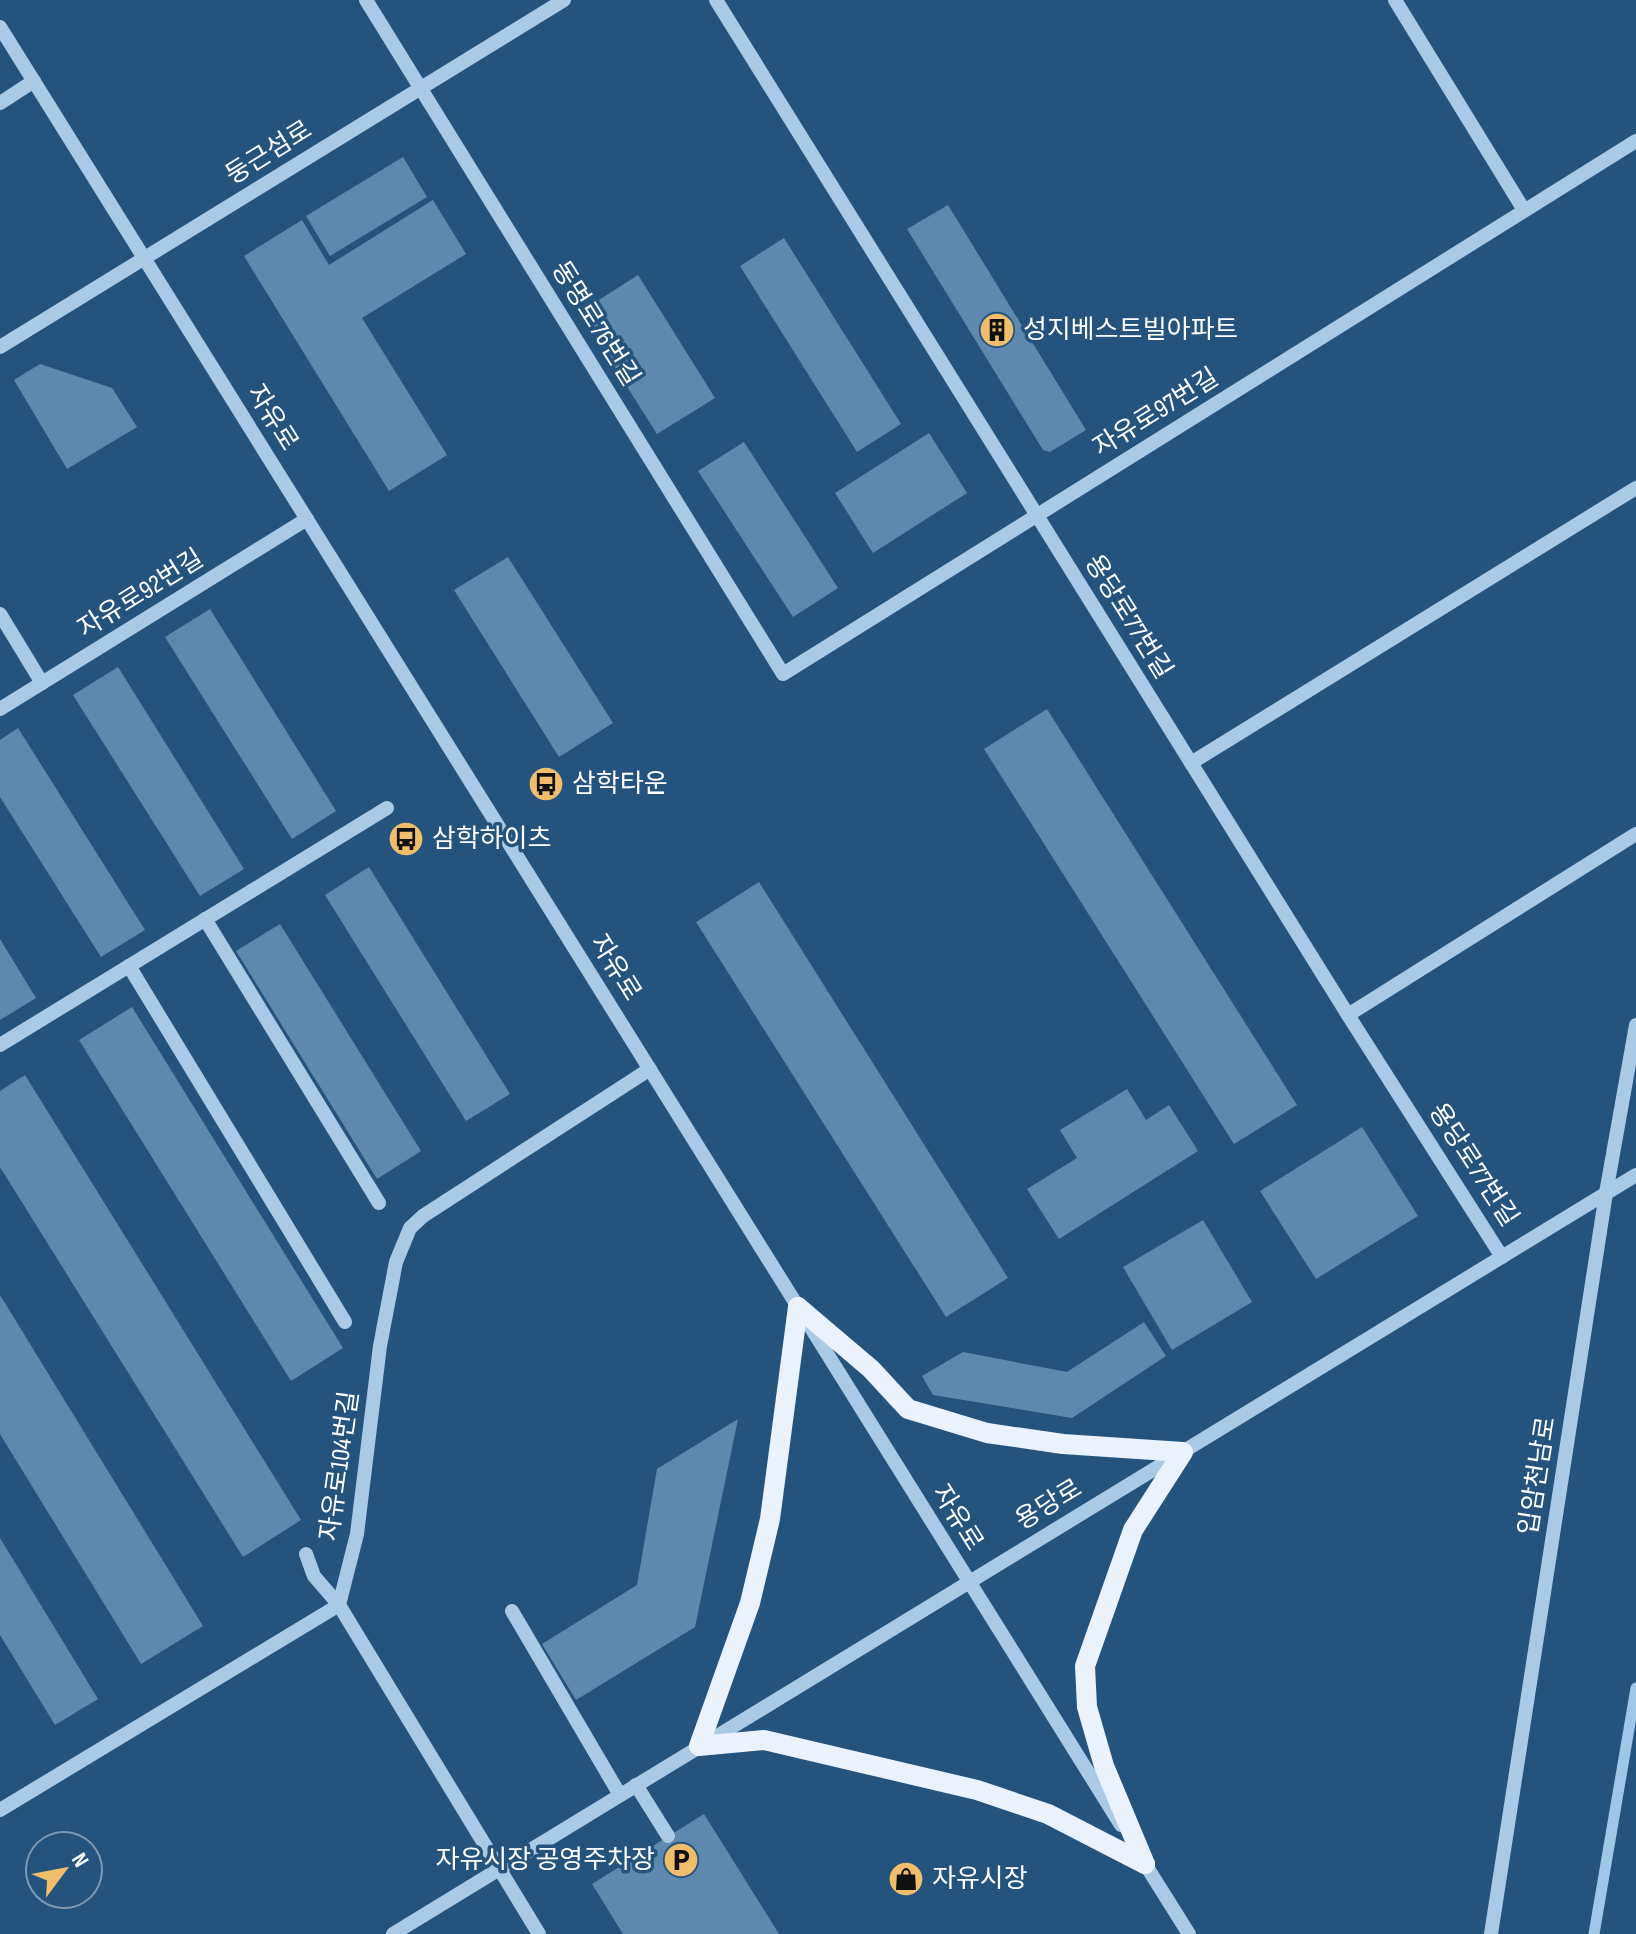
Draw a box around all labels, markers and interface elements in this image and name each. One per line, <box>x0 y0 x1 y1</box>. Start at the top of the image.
street label: 둥근섬로 <box>220 115 318 191</box>
street label: 동명로76번길 <box>544 256 646 392</box>
building icon: 성지베스트빌아파트 <box>978 311 1016 349</box>
place label: 성지베스트빌아파트 <box>1023 315 1238 346</box>
street label: 자유로97번길 <box>1088 362 1224 464</box>
street label: 자유로 <box>240 379 304 457</box>
street label: 자유로92번길 <box>73 543 209 645</box>
street label: 용당로77번길 <box>1078 549 1178 685</box>
bus stop icon: 삼학타운 <box>527 765 565 803</box>
place label: 삼학타운 <box>572 769 668 800</box>
bus stop icon: 삼학하이츠 <box>387 820 425 858</box>
place label: 삼학하이츠 <box>432 824 552 855</box>
street label: 자유로 <box>583 929 647 1007</box>
street label: 용당로77번길 <box>1422 1098 1524 1232</box>
street label: 자유로104번길 <box>314 1389 366 1543</box>
street label: 입암천남로 <box>1513 1415 1563 1537</box>
street label: 용당로 <box>1010 1473 1088 1537</box>
street label: 자유로 <box>925 1479 989 1557</box>
north arrow <box>24 1830 104 1910</box>
parking icon: 자유시장 공영주차장 <box>662 1841 700 1879</box>
place label: 자유시장 공영주차장 <box>436 1845 655 1876</box>
text: N <box>65 1848 94 1872</box>
shop icon: 자유시장 <box>887 1860 925 1898</box>
place label: 자유시장 <box>932 1864 1028 1895</box>

